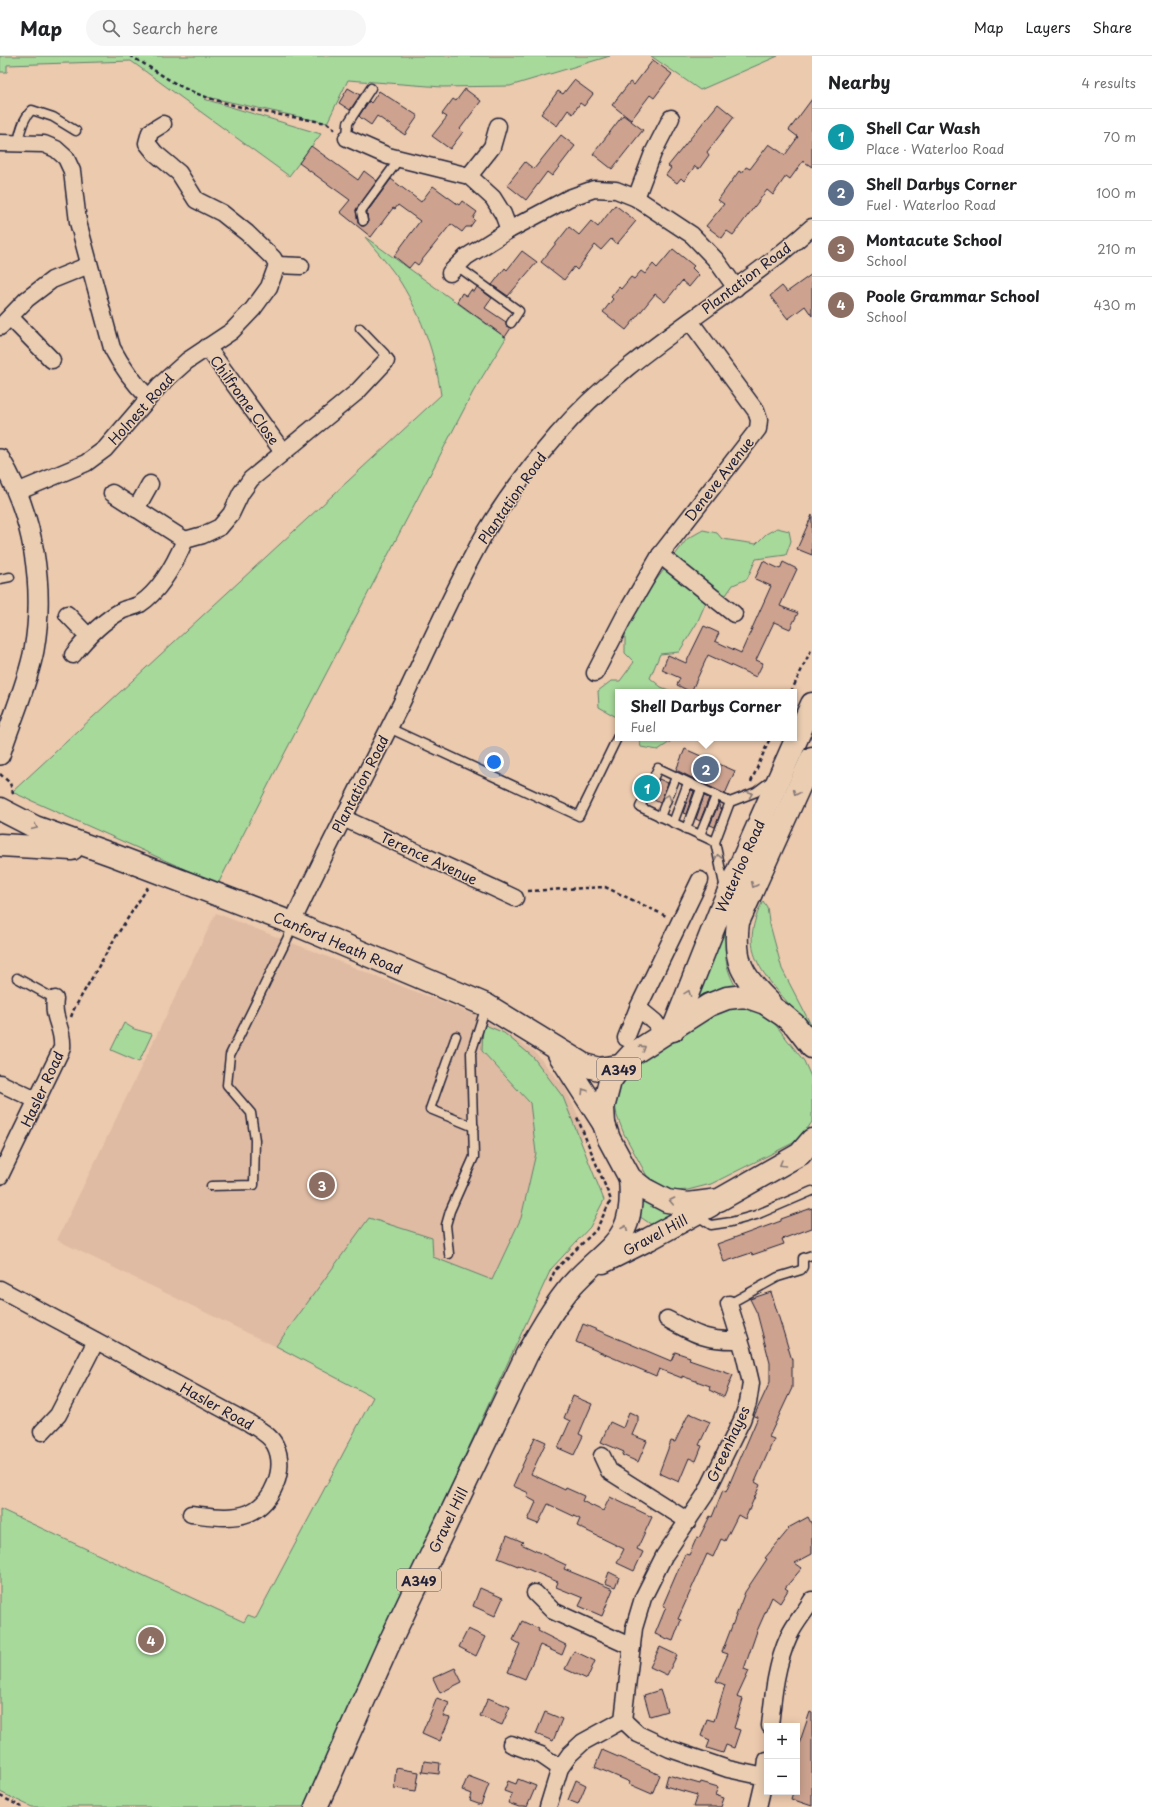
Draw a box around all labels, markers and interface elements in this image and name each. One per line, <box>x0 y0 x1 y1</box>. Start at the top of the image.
search box <box>86 10 366 46</box>
text: Map <box>20 14 62 42</box>
text: Search here <box>132 16 218 39</box>
icon: search <box>100 17 122 39</box>
text: Map <box>974 17 1004 38</box>
text: Layers <box>1026 17 1071 38</box>
text: Share <box>1093 17 1132 38</box>
text: Nearby <box>828 69 890 95</box>
text: 4 results <box>1082 73 1136 92</box>
text: Shell Car Wash <box>866 116 980 139</box>
text: 1 <box>838 127 844 146</box>
text: 70 m <box>1103 127 1136 146</box>
text: Place · Waterloo Road <box>866 139 1004 158</box>
text: Shell Darbys Corner <box>866 172 1017 195</box>
text: 2 <box>836 183 846 202</box>
text: 100 m <box>1096 183 1136 202</box>
text: Fuel · Waterloo Road <box>866 195 996 214</box>
text: Montacute School <box>866 228 1002 251</box>
street label: Plantation Road <box>697 237 795 319</box>
text: 3 <box>837 239 845 258</box>
text: 210 m <box>1097 239 1136 258</box>
text: School <box>866 251 907 270</box>
text: Poole Grammar School <box>866 284 1040 307</box>
text: 4 <box>837 295 845 314</box>
text: 430 m <box>1094 295 1136 314</box>
text: School <box>866 307 907 326</box>
street label: Chilfrome Close <box>205 351 285 449</box>
street label: Holnest Road <box>103 369 179 449</box>
street label: Deneve Avenue <box>679 432 759 526</box>
street label: Plantation Road <box>473 448 551 548</box>
popup <box>615 689 797 741</box>
text: Shell Darbys Corner <box>630 694 782 717</box>
text: Fuel <box>630 717 656 736</box>
street label: Plantation Road <box>326 731 394 837</box>
your location <box>484 752 504 772</box>
pin: 2 <box>693 754 719 784</box>
pin: 1 <box>634 773 660 803</box>
one-way arrow <box>793 789 801 797</box>
one-way arrow <box>745 791 753 799</box>
one-way arrow <box>664 793 672 800</box>
street label: Waterloo Road <box>710 816 770 916</box>
one-way arrow <box>30 822 38 830</box>
street label: Terence Avenue <box>377 826 481 890</box>
one-way arrow <box>715 854 723 861</box>
one-way arrow <box>751 881 759 889</box>
street label: Canford Heath Road <box>270 906 406 980</box>
one-way arrow <box>683 990 691 997</box>
one-way arrow <box>639 1045 646 1052</box>
street label: Hasler Road <box>15 1048 69 1130</box>
road number: A349 <box>597 1058 641 1080</box>
one-way arrow <box>581 1088 589 1095</box>
one-way arrow <box>779 1160 786 1167</box>
pin: 3 <box>309 1170 335 1200</box>
one-way arrow <box>669 1198 675 1206</box>
street label: Gravel Hill <box>619 1209 691 1261</box>
one-way arrow <box>621 1224 629 1231</box>
street label: Hasler Road <box>176 1377 258 1435</box>
street label: Greenhayes <box>701 1402 755 1486</box>
street label: Gravel Hill <box>423 1484 473 1556</box>
road number: A349 <box>397 1569 441 1591</box>
pin: 4 <box>138 1625 164 1655</box>
map controls <box>764 1723 800 1795</box>
button: + <box>764 1723 800 1759</box>
button: − <box>764 1759 800 1795</box>

